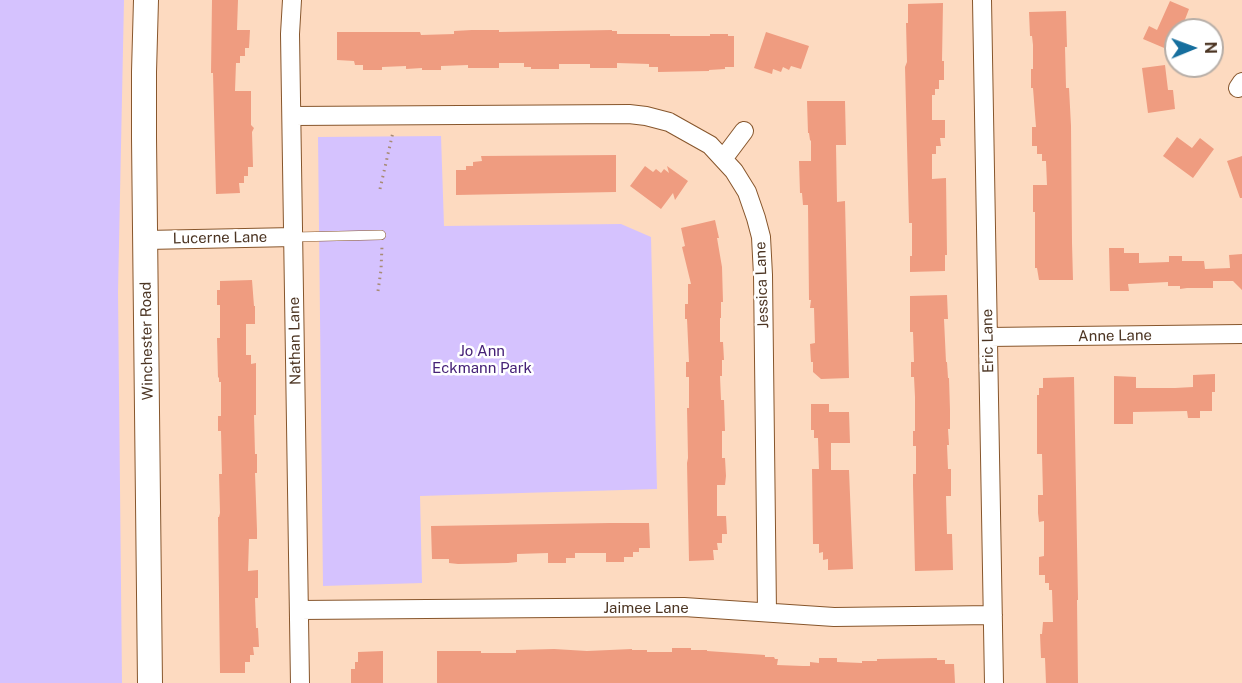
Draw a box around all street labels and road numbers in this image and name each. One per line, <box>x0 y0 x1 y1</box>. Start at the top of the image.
street label: Lucerne Lane <box>173 228 267 248</box>
street label: Jessica Lane <box>751 241 773 329</box>
street label: Winchester Road <box>137 282 157 400</box>
street label: Nathan Lane <box>285 297 305 385</box>
street label: Eric Lane <box>978 309 998 373</box>
street label: Anne Lane <box>1078 326 1152 346</box>
street label: Jaimee Lane <box>603 599 689 617</box>

